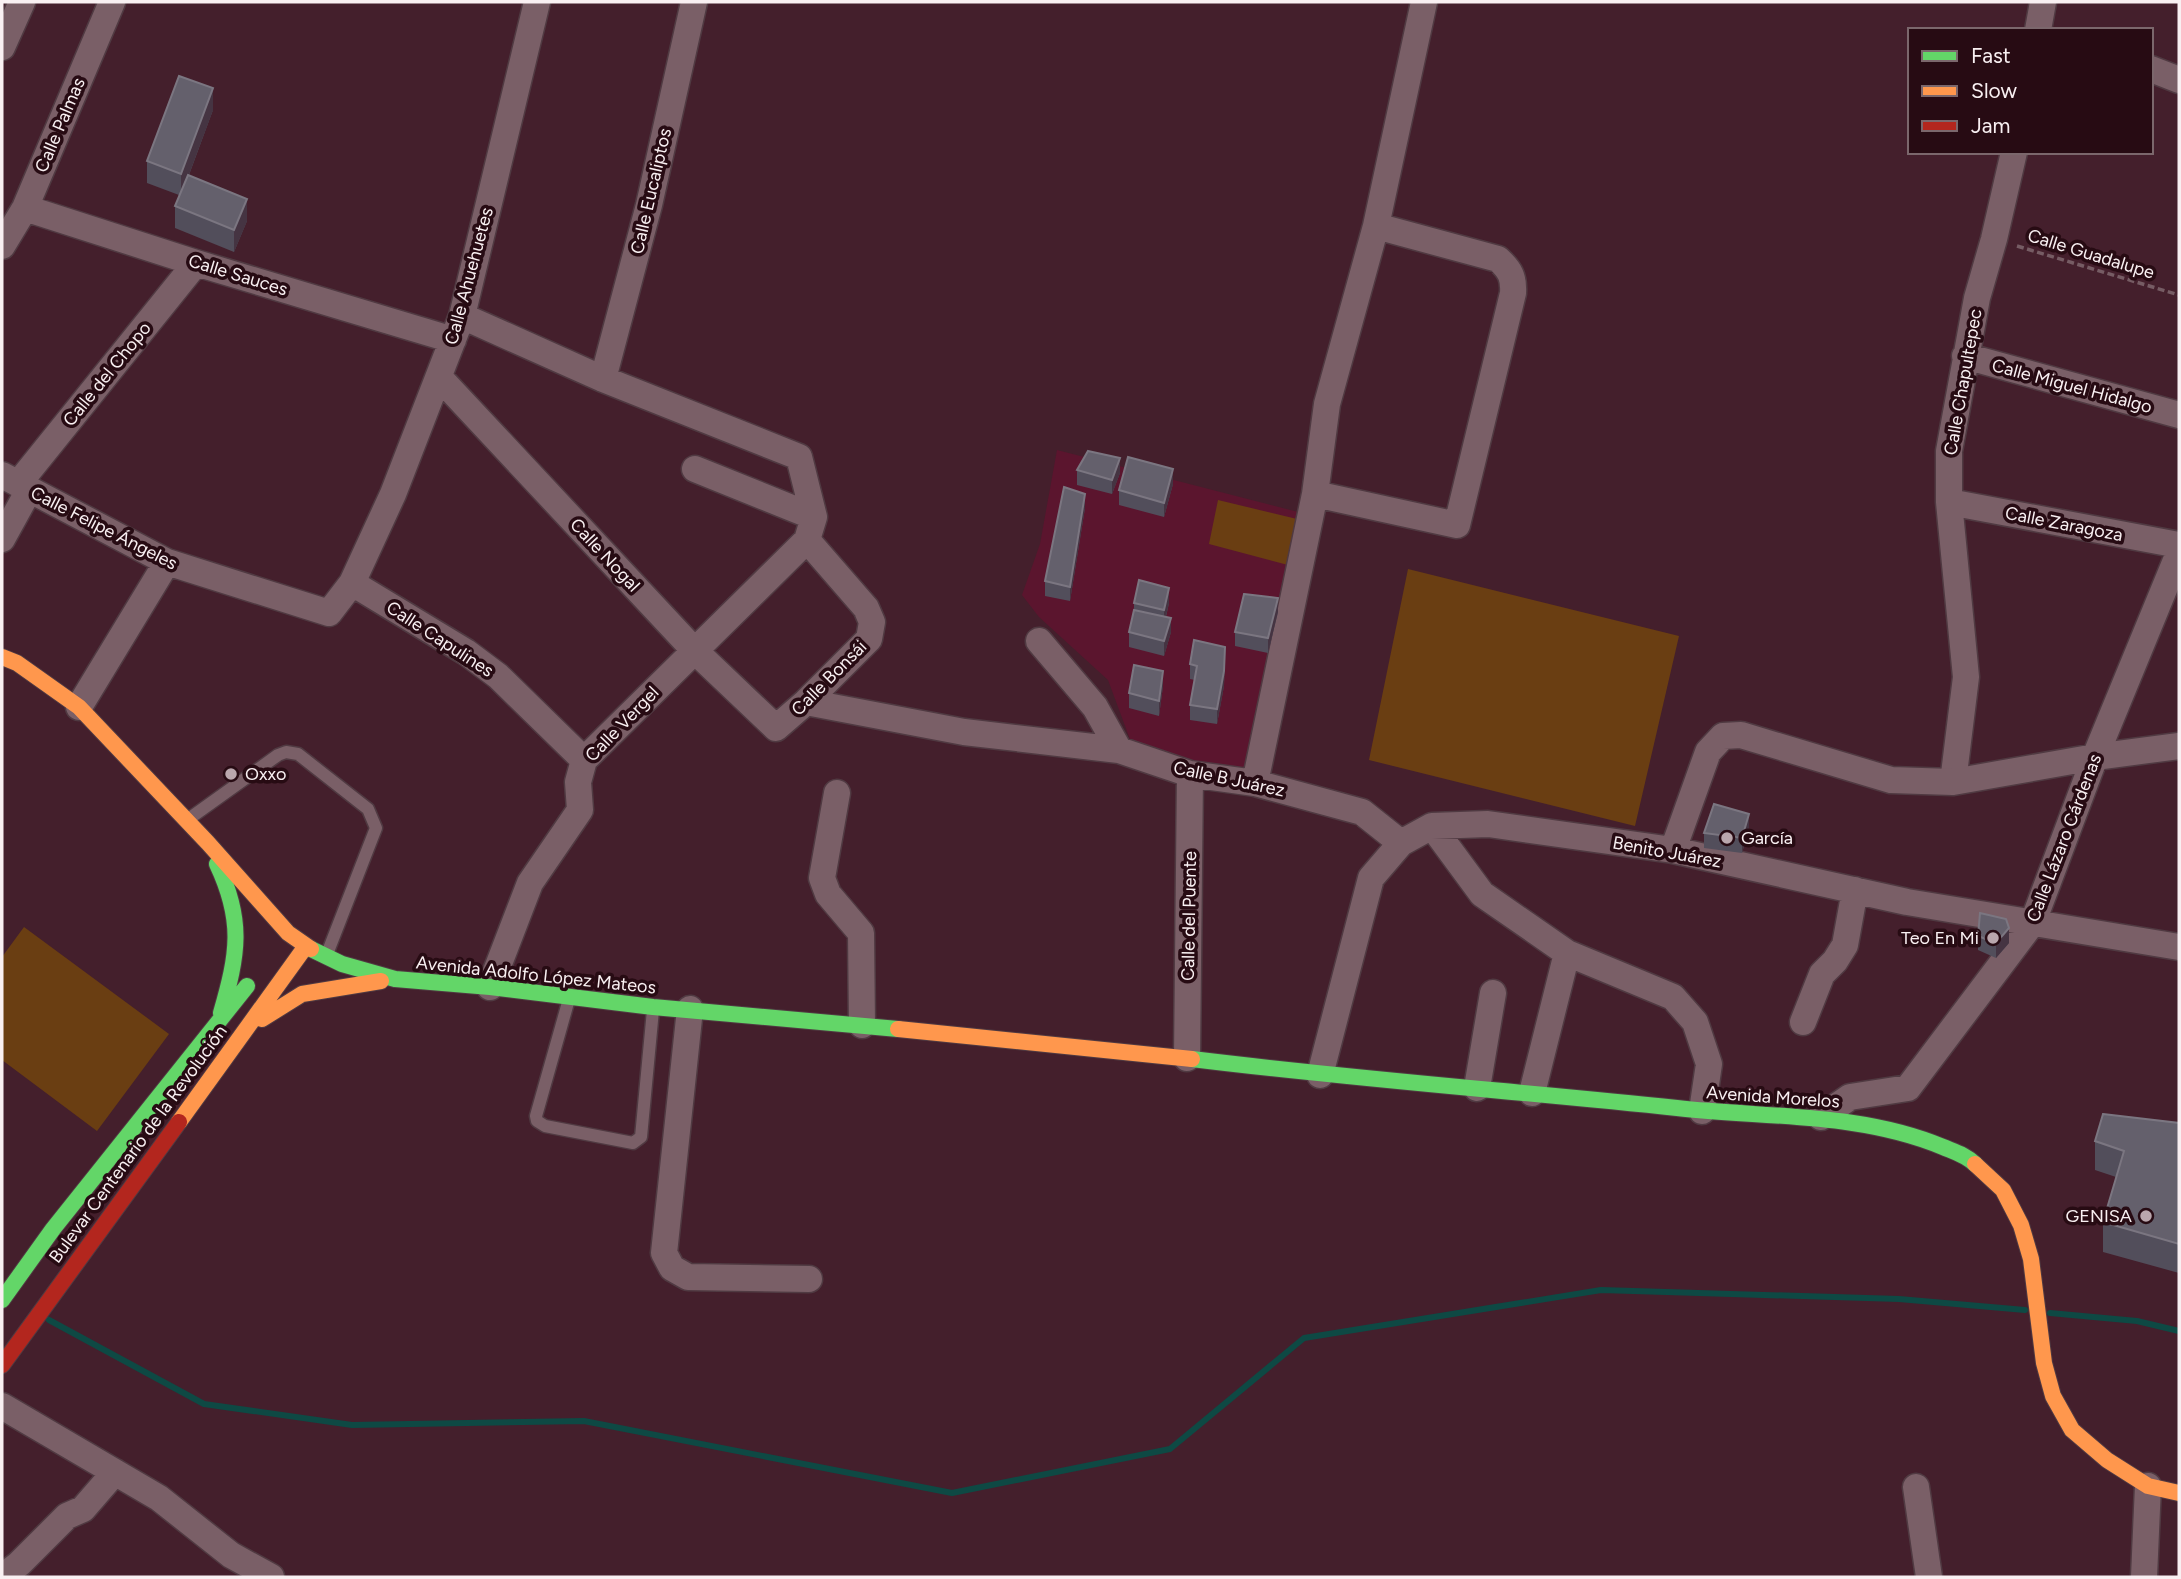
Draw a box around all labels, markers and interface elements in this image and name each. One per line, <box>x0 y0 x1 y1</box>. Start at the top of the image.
legend <box>1908 28 2153 154</box>
text: Fast <box>1971 43 2011 68</box>
street label: Calle Palmas <box>30 74 90 176</box>
text: Slow <box>1971 78 2017 103</box>
text: Jam <box>1971 113 2010 138</box>
street label: Calle Eucaliptos <box>626 126 676 256</box>
street label: Calle Ahuehuetes <box>440 205 498 347</box>
street label: Calle Guadalupe <box>2025 224 2157 284</box>
street label: Calle Sauces <box>186 249 290 301</box>
street label: Calle Chapultepec <box>1939 307 1987 457</box>
street label: Calle del Chopo <box>58 317 156 431</box>
street label: Calle Miguel Hidalgo <box>1989 354 2155 418</box>
street label: Calle Felipe Ángeles <box>27 481 181 575</box>
street label: Calle Zaragoza <box>2003 502 2125 546</box>
street label: Calle Nogal <box>565 514 645 596</box>
street label: Calle Capulines <box>382 596 498 682</box>
street label: Calle Bonsái <box>787 636 871 720</box>
street label: Calle Vergel <box>581 682 663 766</box>
street label: Calle Lázaro Cárdenas <box>2022 751 2106 925</box>
street label: Calle B Juárez <box>1171 756 1287 802</box>
place label: Oxxo <box>245 763 286 785</box>
marker: Oxxo <box>223 766 239 782</box>
place label: García <box>1741 827 1793 849</box>
marker: García <box>1719 830 1735 846</box>
street label: Benito Juárez <box>1611 832 1723 872</box>
street label: Calle del Puente <box>1177 851 1201 981</box>
place label: Teo En Mi <box>1901 927 1979 949</box>
marker: Teo En Mi <box>1985 930 2001 946</box>
street label: Avenida Adolfo López Mateos <box>415 951 657 999</box>
street label: Bulevar Centenario de la Revolución <box>44 1021 232 1267</box>
street label: Avenida Morelos <box>1706 1081 1840 1113</box>
place label: GENISA <box>2066 1205 2132 1227</box>
marker: GENISA <box>2138 1208 2154 1224</box>

